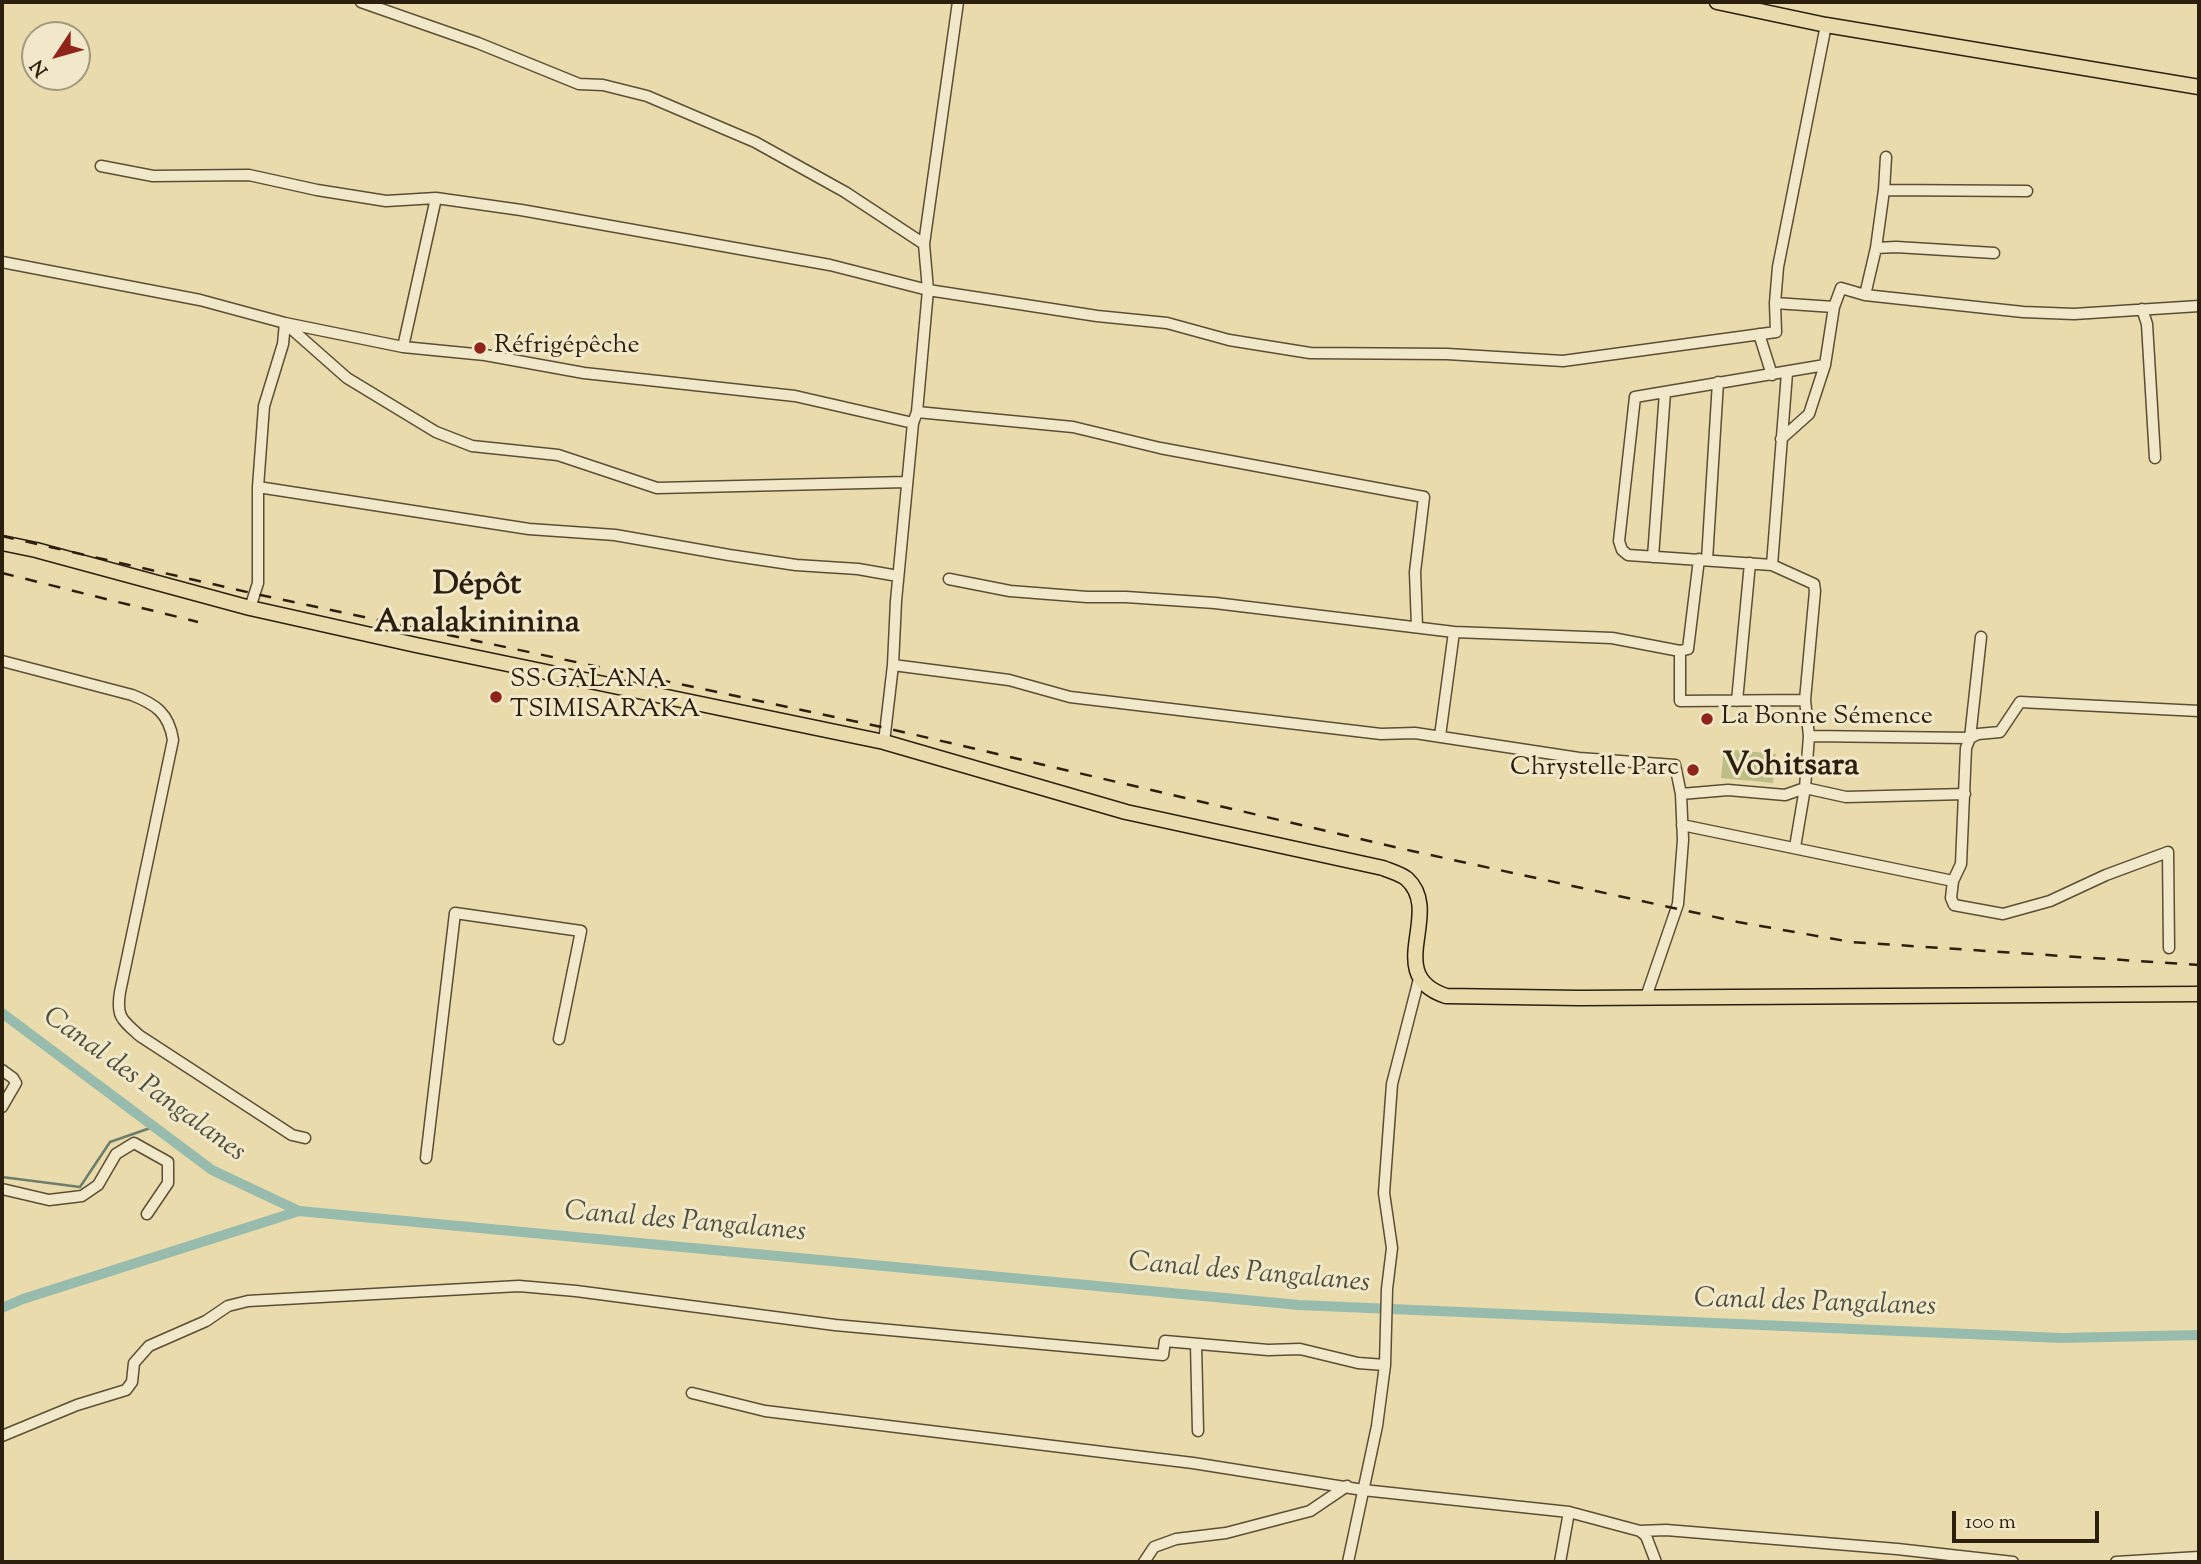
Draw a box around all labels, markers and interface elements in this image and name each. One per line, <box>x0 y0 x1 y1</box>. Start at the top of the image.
north arrow <box>21 21 91 91</box>
text: N <box>25 53 56 82</box>
place label: Réfrigépêche <box>494 332 640 364</box>
marker: Réfrigépêche <box>472 340 488 356</box>
district label: Dépôt Analakininina <box>374 567 580 645</box>
place label: SS GALANA TSIMISARAKA <box>510 666 700 728</box>
marker: SS GALANA TSIMISARAKA <box>488 689 504 705</box>
place label: La Bonne Sémence <box>1721 703 1933 735</box>
marker: La Bonne Sémence <box>1699 711 1715 727</box>
district label: Vohitsara <box>1723 748 1859 788</box>
place label: Chrystelle Parc <box>1510 754 1679 786</box>
marker: Chrystelle Parc <box>1685 762 1701 778</box>
water label: Canal des Pangalanes <box>35 1001 251 1171</box>
water label: Canal des Pangalanes <box>563 1197 807 1251</box>
water label: Canal des Pangalanes <box>1127 1248 1371 1302</box>
water label: Canal des Pangalanes <box>1693 1284 1937 1326</box>
scale bar <box>1956 1498 2103 1542</box>
text: 100 m <box>1965 1508 2016 1538</box>

